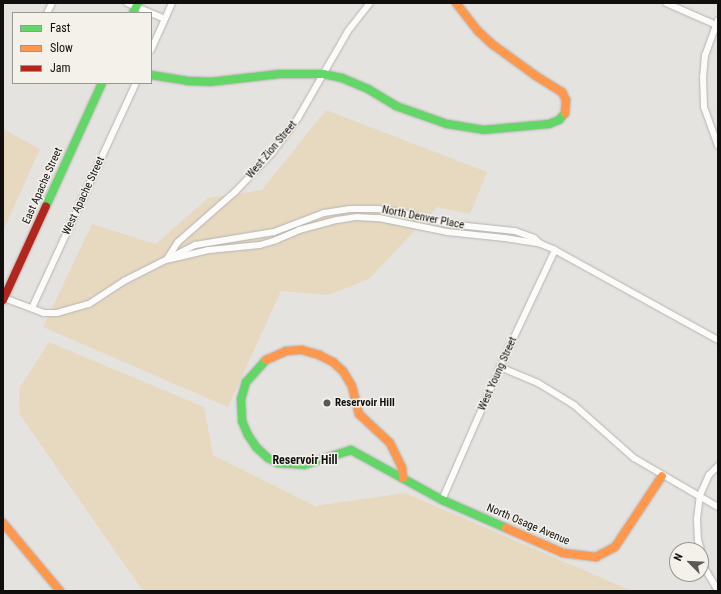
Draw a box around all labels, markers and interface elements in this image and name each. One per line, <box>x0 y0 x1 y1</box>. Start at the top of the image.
legend <box>12 12 152 84</box>
text: Fast <box>50 21 70 35</box>
text: Slow <box>50 41 73 55</box>
text: Jam <box>50 61 71 75</box>
street label: West Zion Street <box>244 118 300 182</box>
street label: East Apache Street <box>20 146 66 226</box>
street label: West Apache Street <box>60 155 108 237</box>
street label: North Denver Place <box>381 204 465 232</box>
street label: West Young Street <box>476 335 520 413</box>
place label: Reservoir Hill <box>335 396 395 410</box>
marker: Reservoir Hill <box>322 398 332 408</box>
district label: Reservoir Hill <box>272 454 338 468</box>
street label: North Osage Avenue <box>485 502 571 548</box>
north arrow <box>669 542 709 582</box>
text: N <box>671 552 686 563</box>

